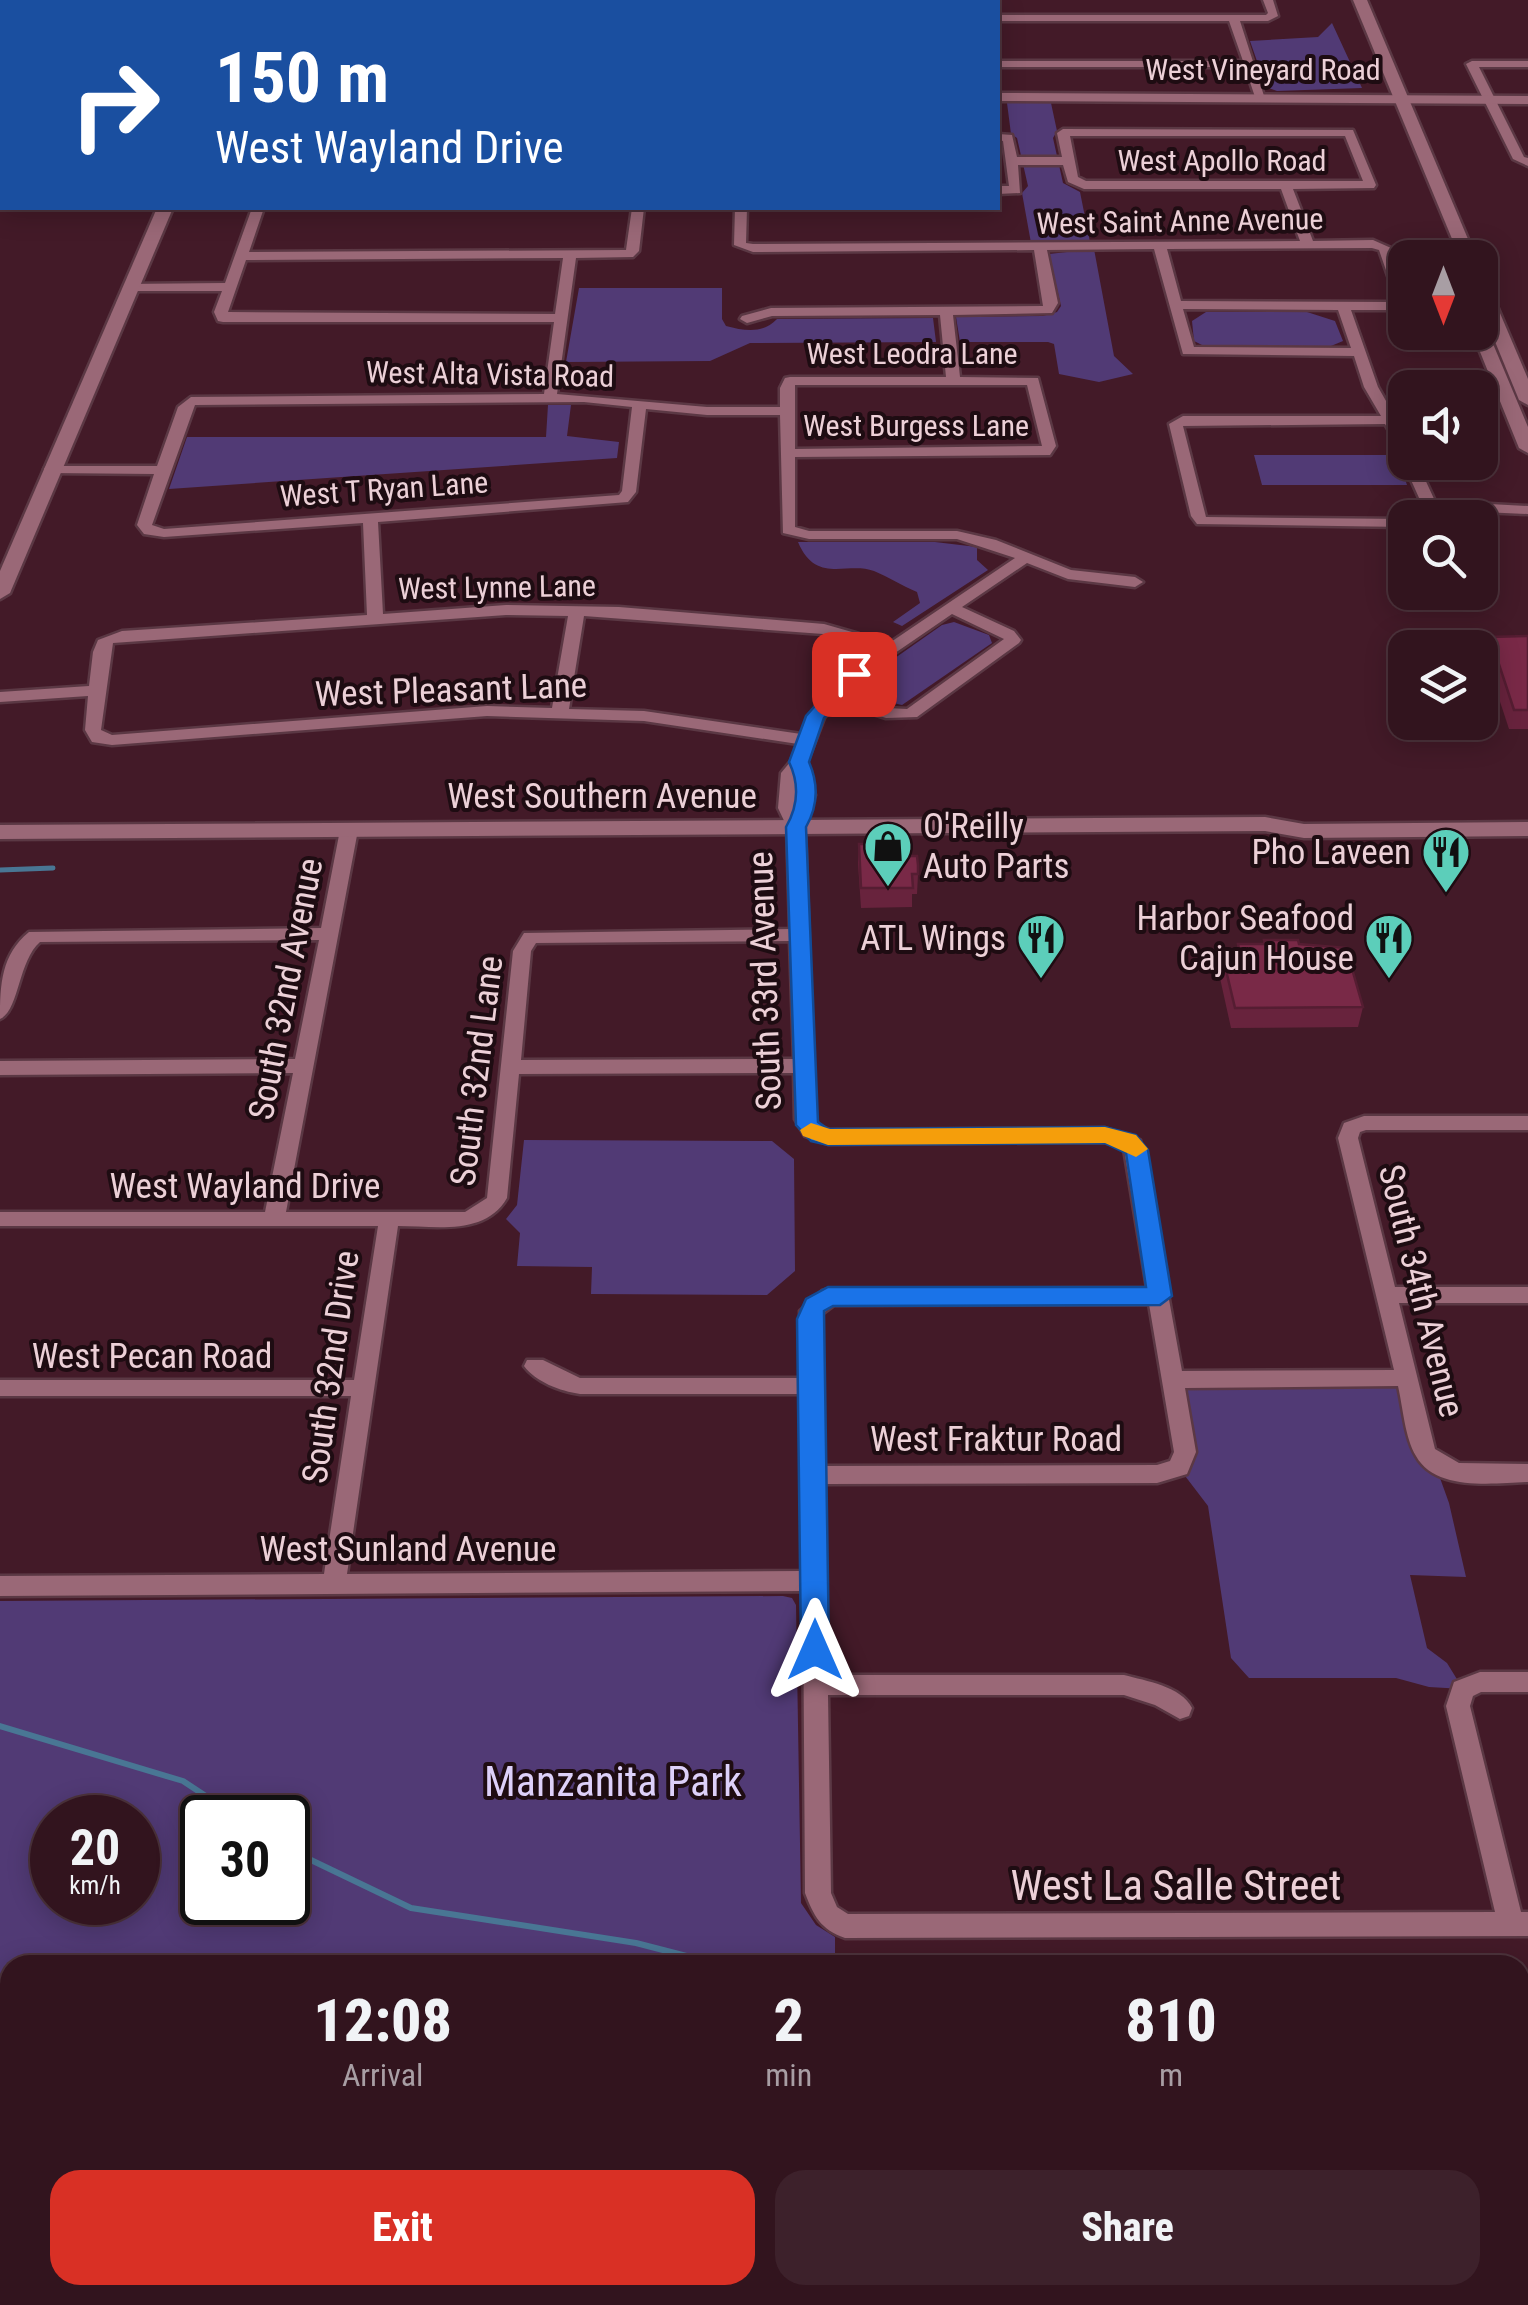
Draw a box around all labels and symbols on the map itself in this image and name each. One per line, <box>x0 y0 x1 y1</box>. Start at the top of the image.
street label: West Vineyard Road <box>1145 52 1381 87</box>
street label: West Apollo Road <box>1117 143 1327 178</box>
street label: West Saint Anne Avenue <box>1036 201 1324 241</box>
north arrow <box>1388 240 1498 350</box>
street label: West Leodra Lane <box>806 336 1018 371</box>
street label: West Alta Vista Road <box>366 354 614 394</box>
street label: West Burgess Lane <box>803 408 1029 443</box>
street label: West T Ryan Lane <box>279 464 489 514</box>
street label: West Lynne Lane <box>398 568 596 606</box>
pin <box>812 632 897 717</box>
street label: West Pleasant Lane <box>314 665 588 715</box>
street label: West Southern Avenue <box>447 776 757 817</box>
place label: O'Reilly Auto Parts <box>923 806 1069 887</box>
shop icon: O'Reilly Auto Parts <box>862 820 914 888</box>
restaurant icon: Pho Laveen <box>1420 826 1472 894</box>
place label: Pho Laveen <box>1251 832 1411 873</box>
street label: South 33rd Avenue <box>740 851 790 1111</box>
street label: South 32nd Avenue <box>241 855 331 1123</box>
place label: Harbor Seafood Cajun House <box>1136 898 1354 979</box>
restaurant icon: ATL Wings <box>1015 912 1067 980</box>
restaurant icon: Harbor Seafood Cajun House <box>1363 912 1415 980</box>
place label: ATL Wings <box>860 918 1006 959</box>
street label: South 32nd Lane <box>443 954 511 1188</box>
street label: South 34th Avenue <box>1370 1161 1472 1421</box>
street label: West Wayland Drive <box>109 1166 381 1207</box>
street label: South 32nd Drive <box>294 1248 368 1486</box>
street label: West Pecan Road <box>32 1336 272 1377</box>
street label: West Fraktur Road <box>870 1419 1122 1460</box>
street label: West Sunland Avenue <box>260 1529 556 1570</box>
position arrow <box>763 1598 867 1702</box>
park label: Manzanita Park <box>484 1757 742 1806</box>
speed limit sign: 30 <box>180 1795 310 1925</box>
street label: West La Salle Street <box>1011 1861 1341 1910</box>

